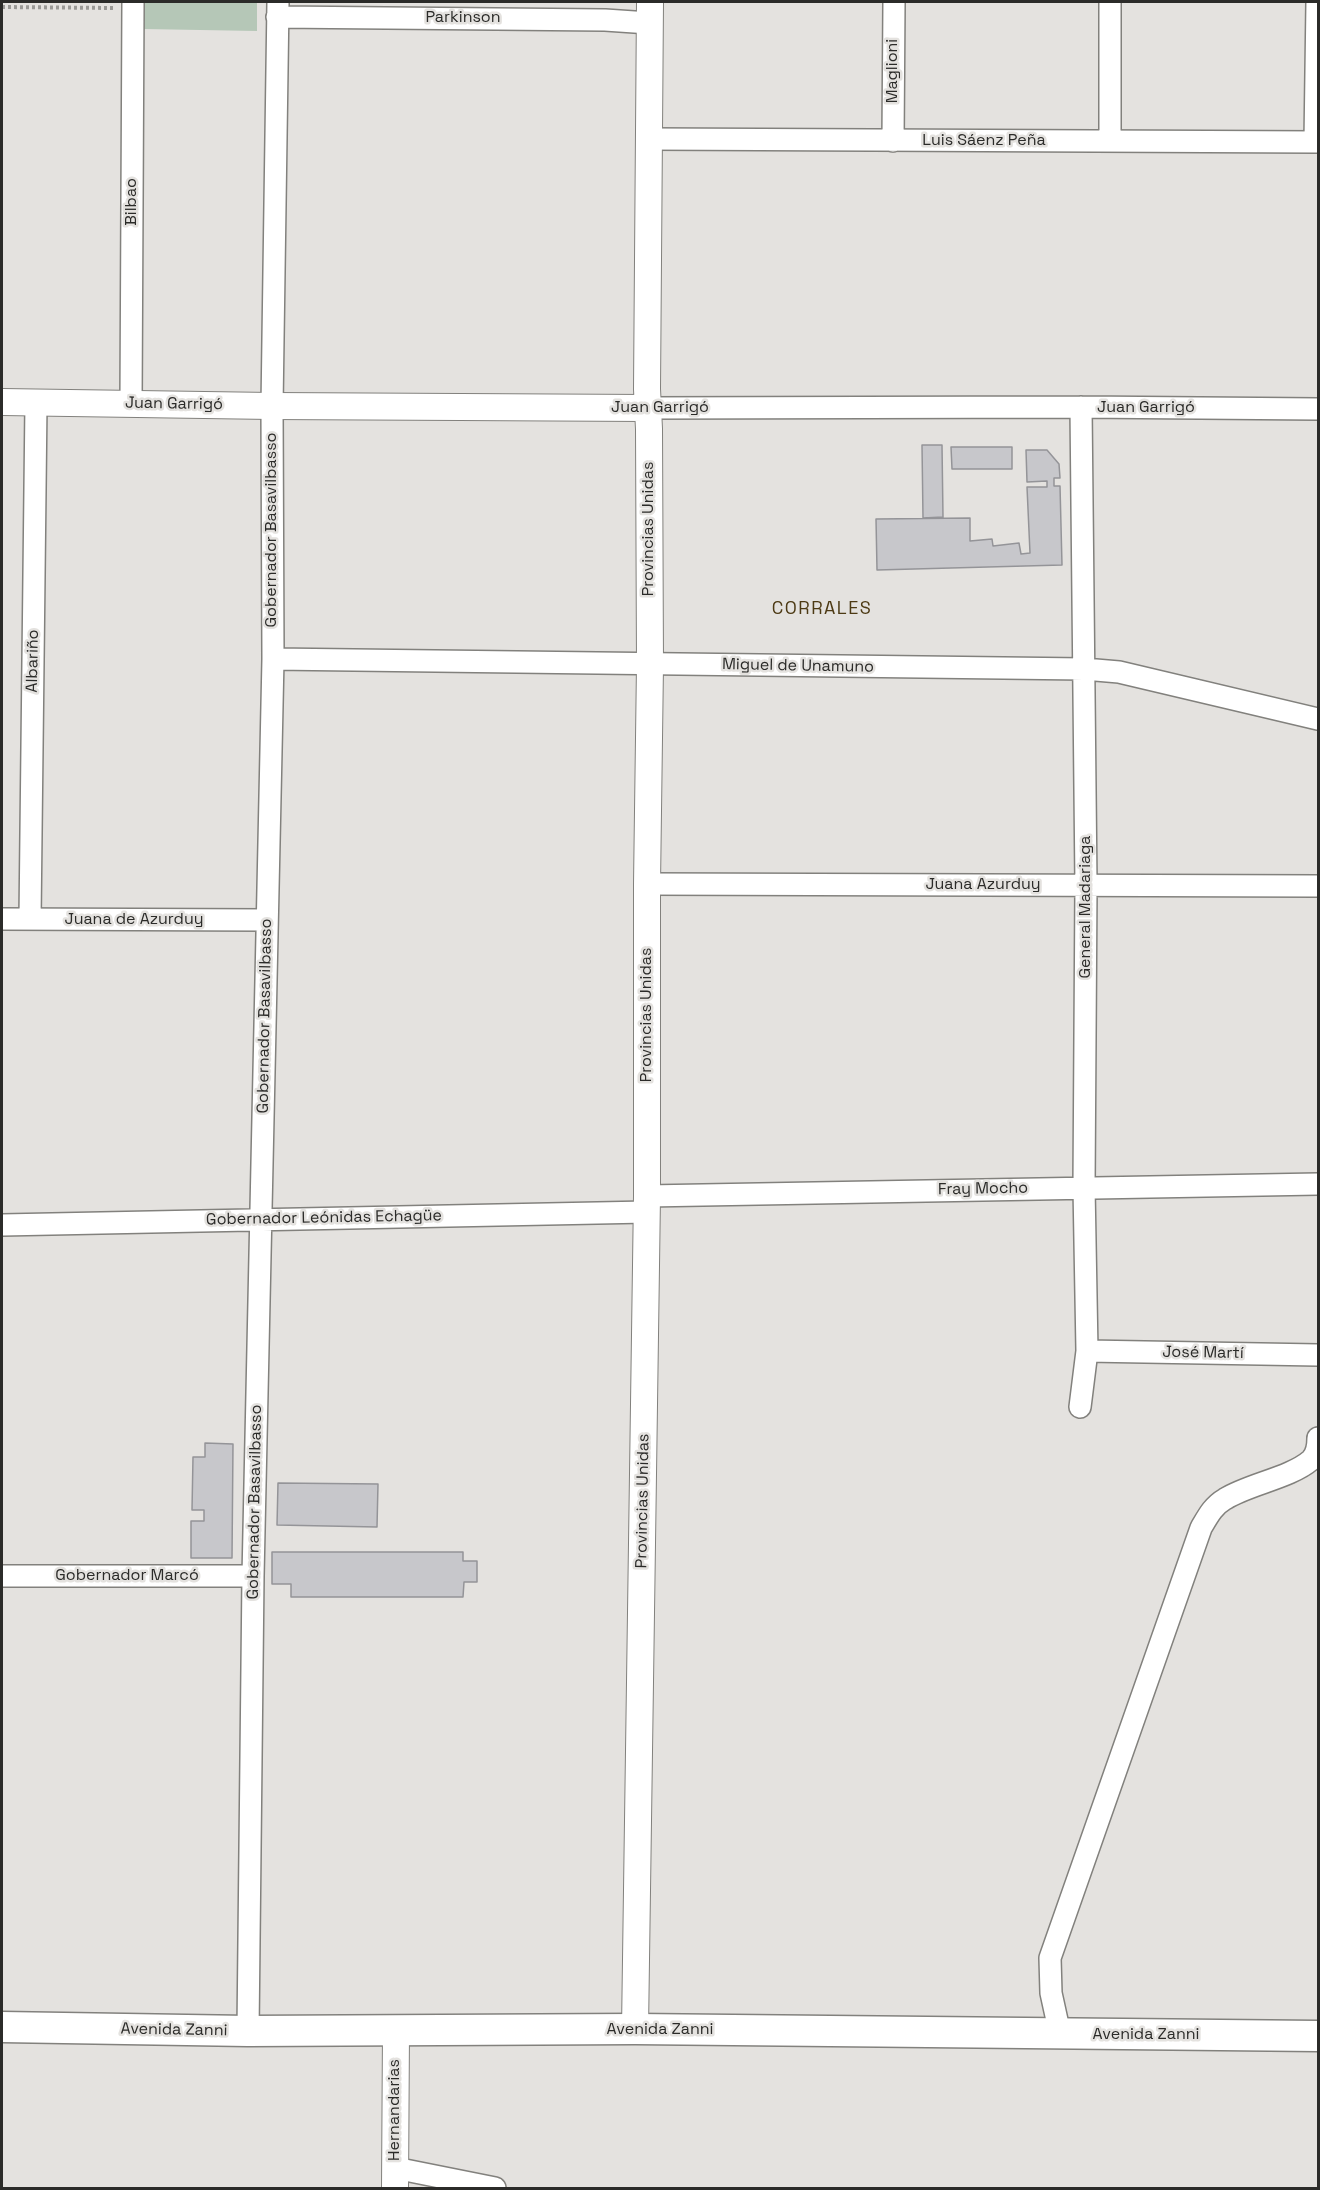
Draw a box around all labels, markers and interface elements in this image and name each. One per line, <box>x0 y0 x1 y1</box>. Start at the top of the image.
street label: Parkinson <box>425 8 501 28</box>
street label: Maglioni <box>883 39 903 103</box>
street label: Luis Sáenz Peña <box>922 131 1046 151</box>
street label: Bilbao <box>122 178 142 226</box>
street label: Juan Garrigó <box>125 394 223 414</box>
street label: Juan Garrigó <box>611 398 709 418</box>
street label: Juan Garrigó <box>1097 398 1195 418</box>
street label: Gobernador Basavilbasso <box>262 433 282 627</box>
street label: Provincias Unidas <box>639 462 659 596</box>
district label: CORRALES <box>772 598 872 620</box>
street label: Albariño <box>23 629 43 693</box>
street label: Miguel de Unamuno <box>722 655 874 677</box>
street label: General Madariaga <box>1076 835 1096 979</box>
street label: Juana Azurduy <box>925 875 1041 895</box>
street label: Juana de Azurduy <box>65 910 203 930</box>
street label: Gobernador Basavilbasso <box>254 918 276 1114</box>
street label: Provincias Unidas <box>637 948 657 1082</box>
street label: Fray Mocho <box>938 1179 1028 1199</box>
street label: Gobernador Leónidas Echagüe <box>206 1206 442 1230</box>
street label: José Martí <box>1162 1343 1244 1363</box>
street label: Gobernador Basavilbasso <box>244 1404 266 1600</box>
street label: Provincias Unidas <box>632 1433 654 1569</box>
street label: Gobernador Marcó <box>55 1566 199 1586</box>
street label: Avenida Zanni <box>120 2019 228 2041</box>
street label: Avenida Zanni <box>607 2020 713 2040</box>
street label: Avenida Zanni <box>1093 2025 1199 2045</box>
street label: Hernandarias <box>385 2059 405 2161</box>

